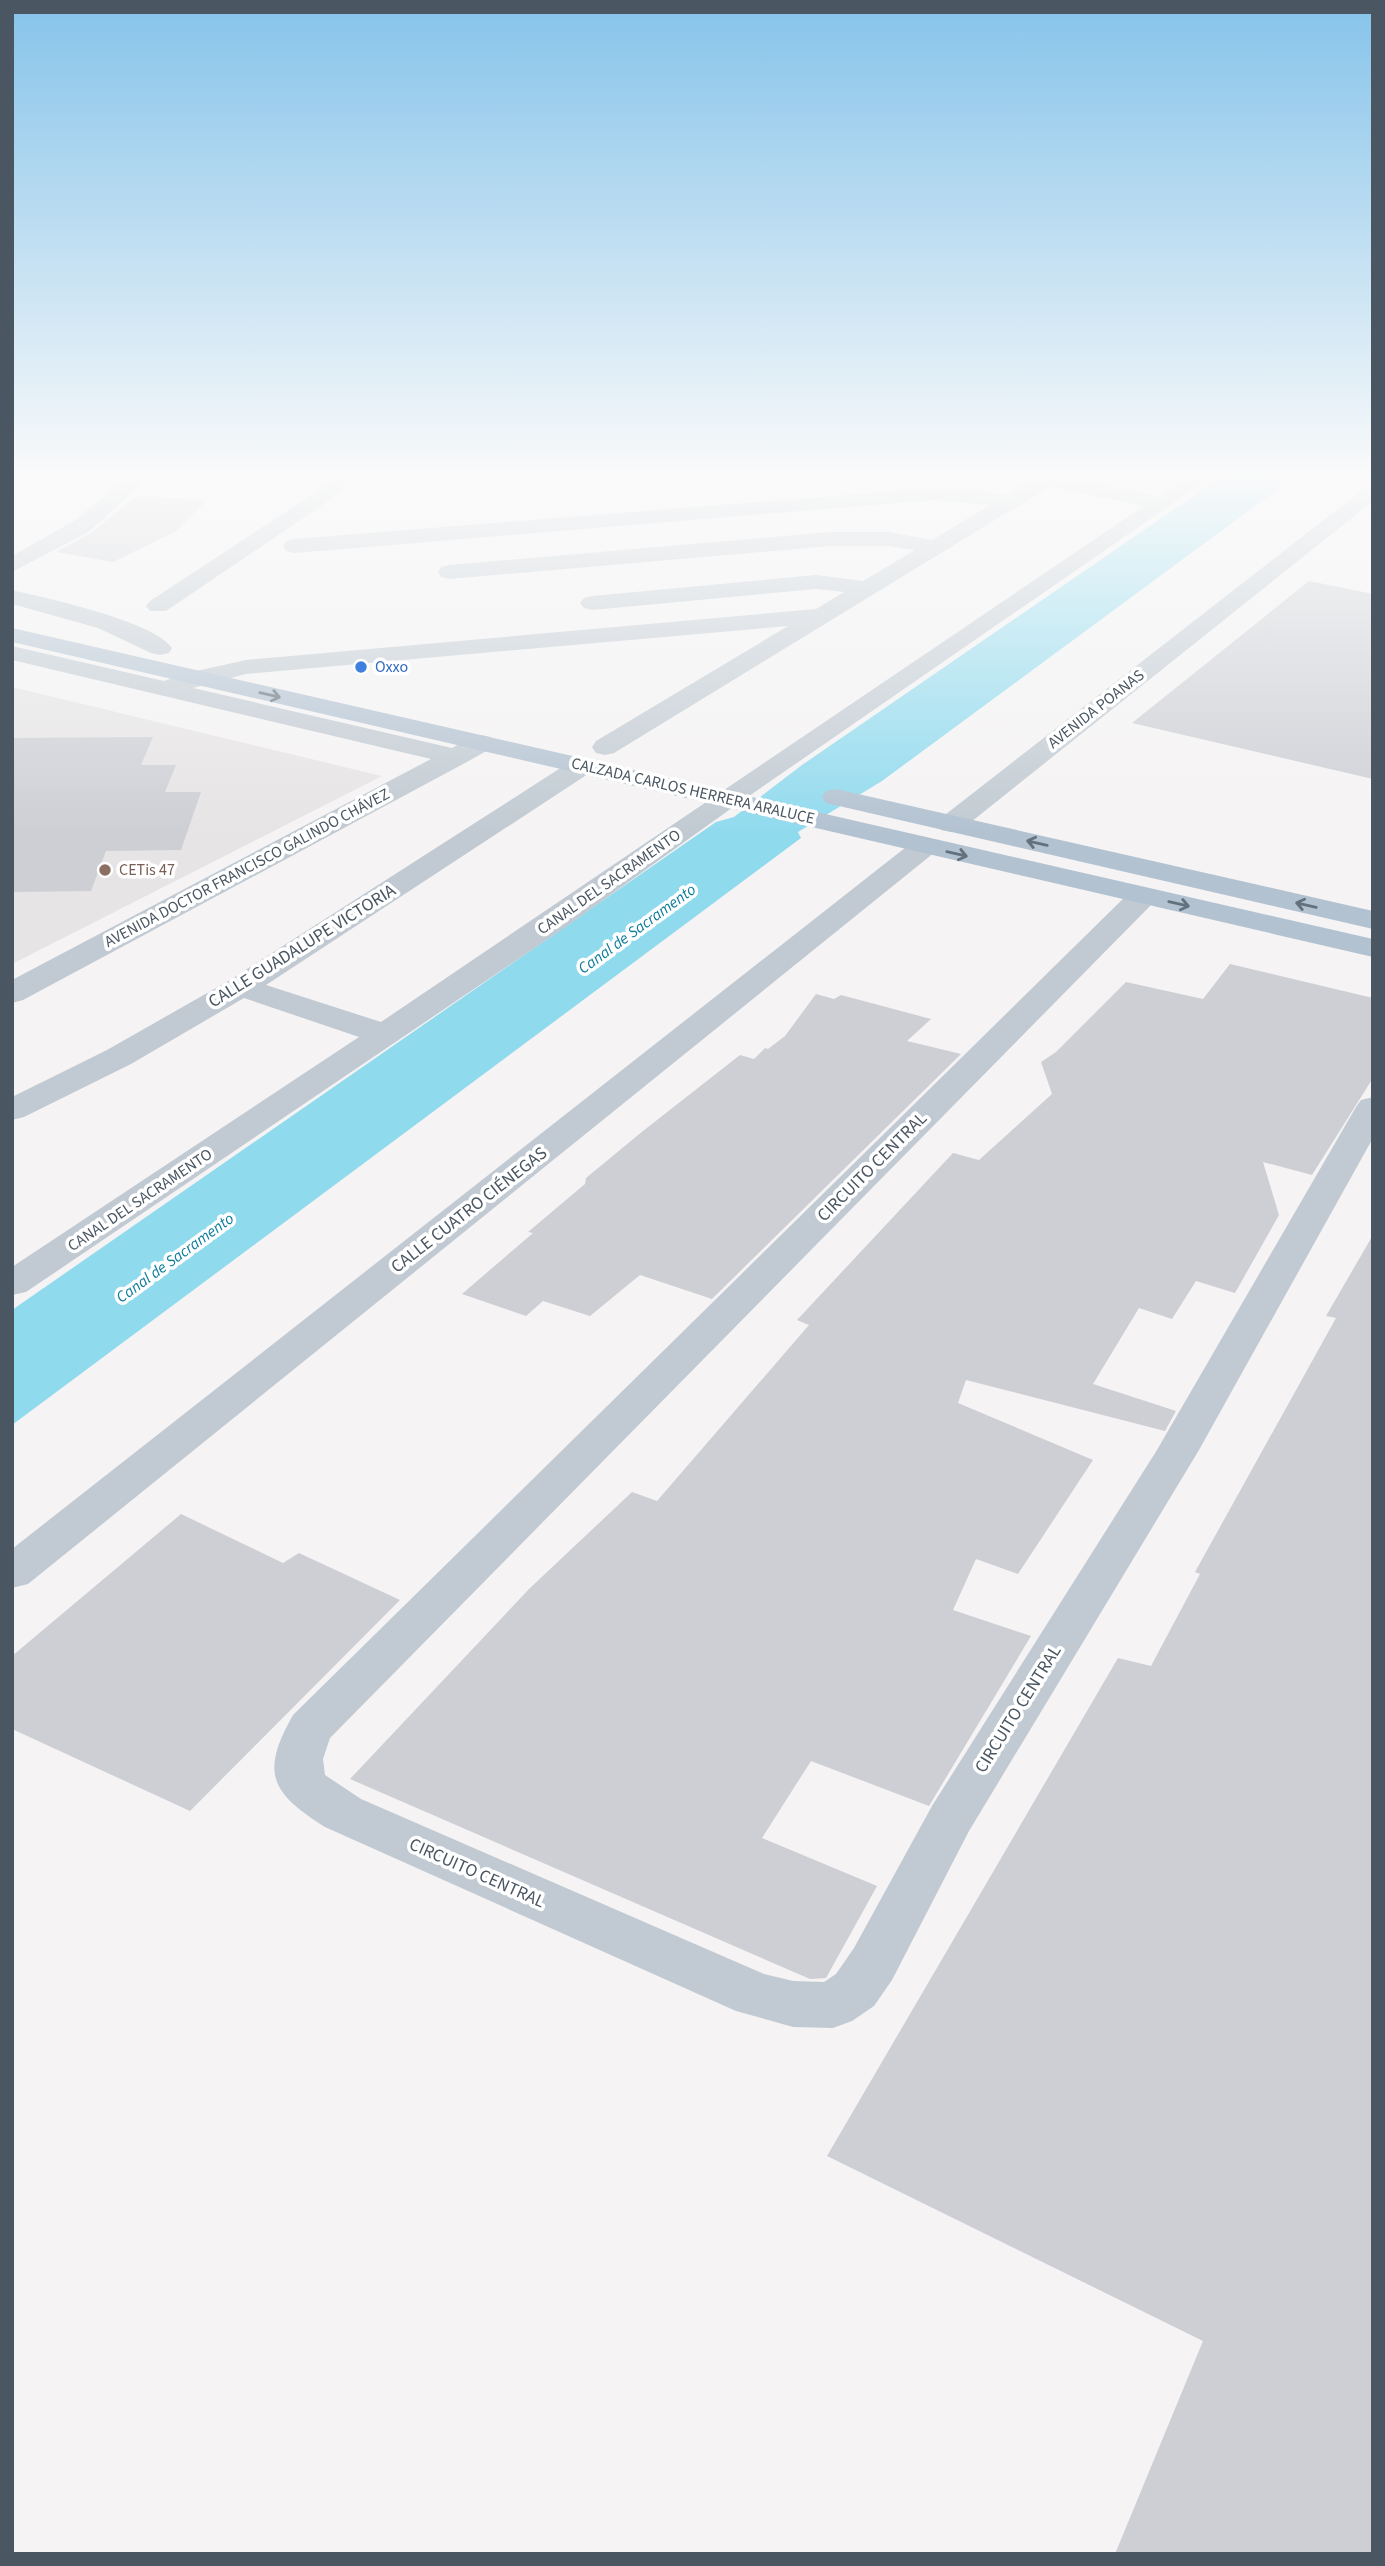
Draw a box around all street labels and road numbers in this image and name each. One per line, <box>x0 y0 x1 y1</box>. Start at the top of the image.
street label: AVENIDA POANAS <box>1043 664 1149 754</box>
street label: CALZADA CARLOS HERRERA ARALUCE <box>569 752 817 830</box>
street label: AVENIDA DOCTOR FRANCISCO GALINDO CHÁVEZ <box>101 783 393 953</box>
street label: CANAL DEL SACRAMENTO <box>533 824 685 940</box>
street label: CALLE GUADALUPE VICTORIA <box>204 878 401 1014</box>
street label: CIRCUITO CENTRAL <box>811 1106 933 1228</box>
street label: CALLE CUATRO CIÉNEGAS <box>386 1141 552 1279</box>
street label: CANAL DEL SACRAMENTO <box>63 1143 217 1257</box>
street label: CIRCUITO CENTRAL <box>969 1640 1067 1778</box>
street label: CIRCUITO CENTRAL <box>405 1832 549 1914</box>

